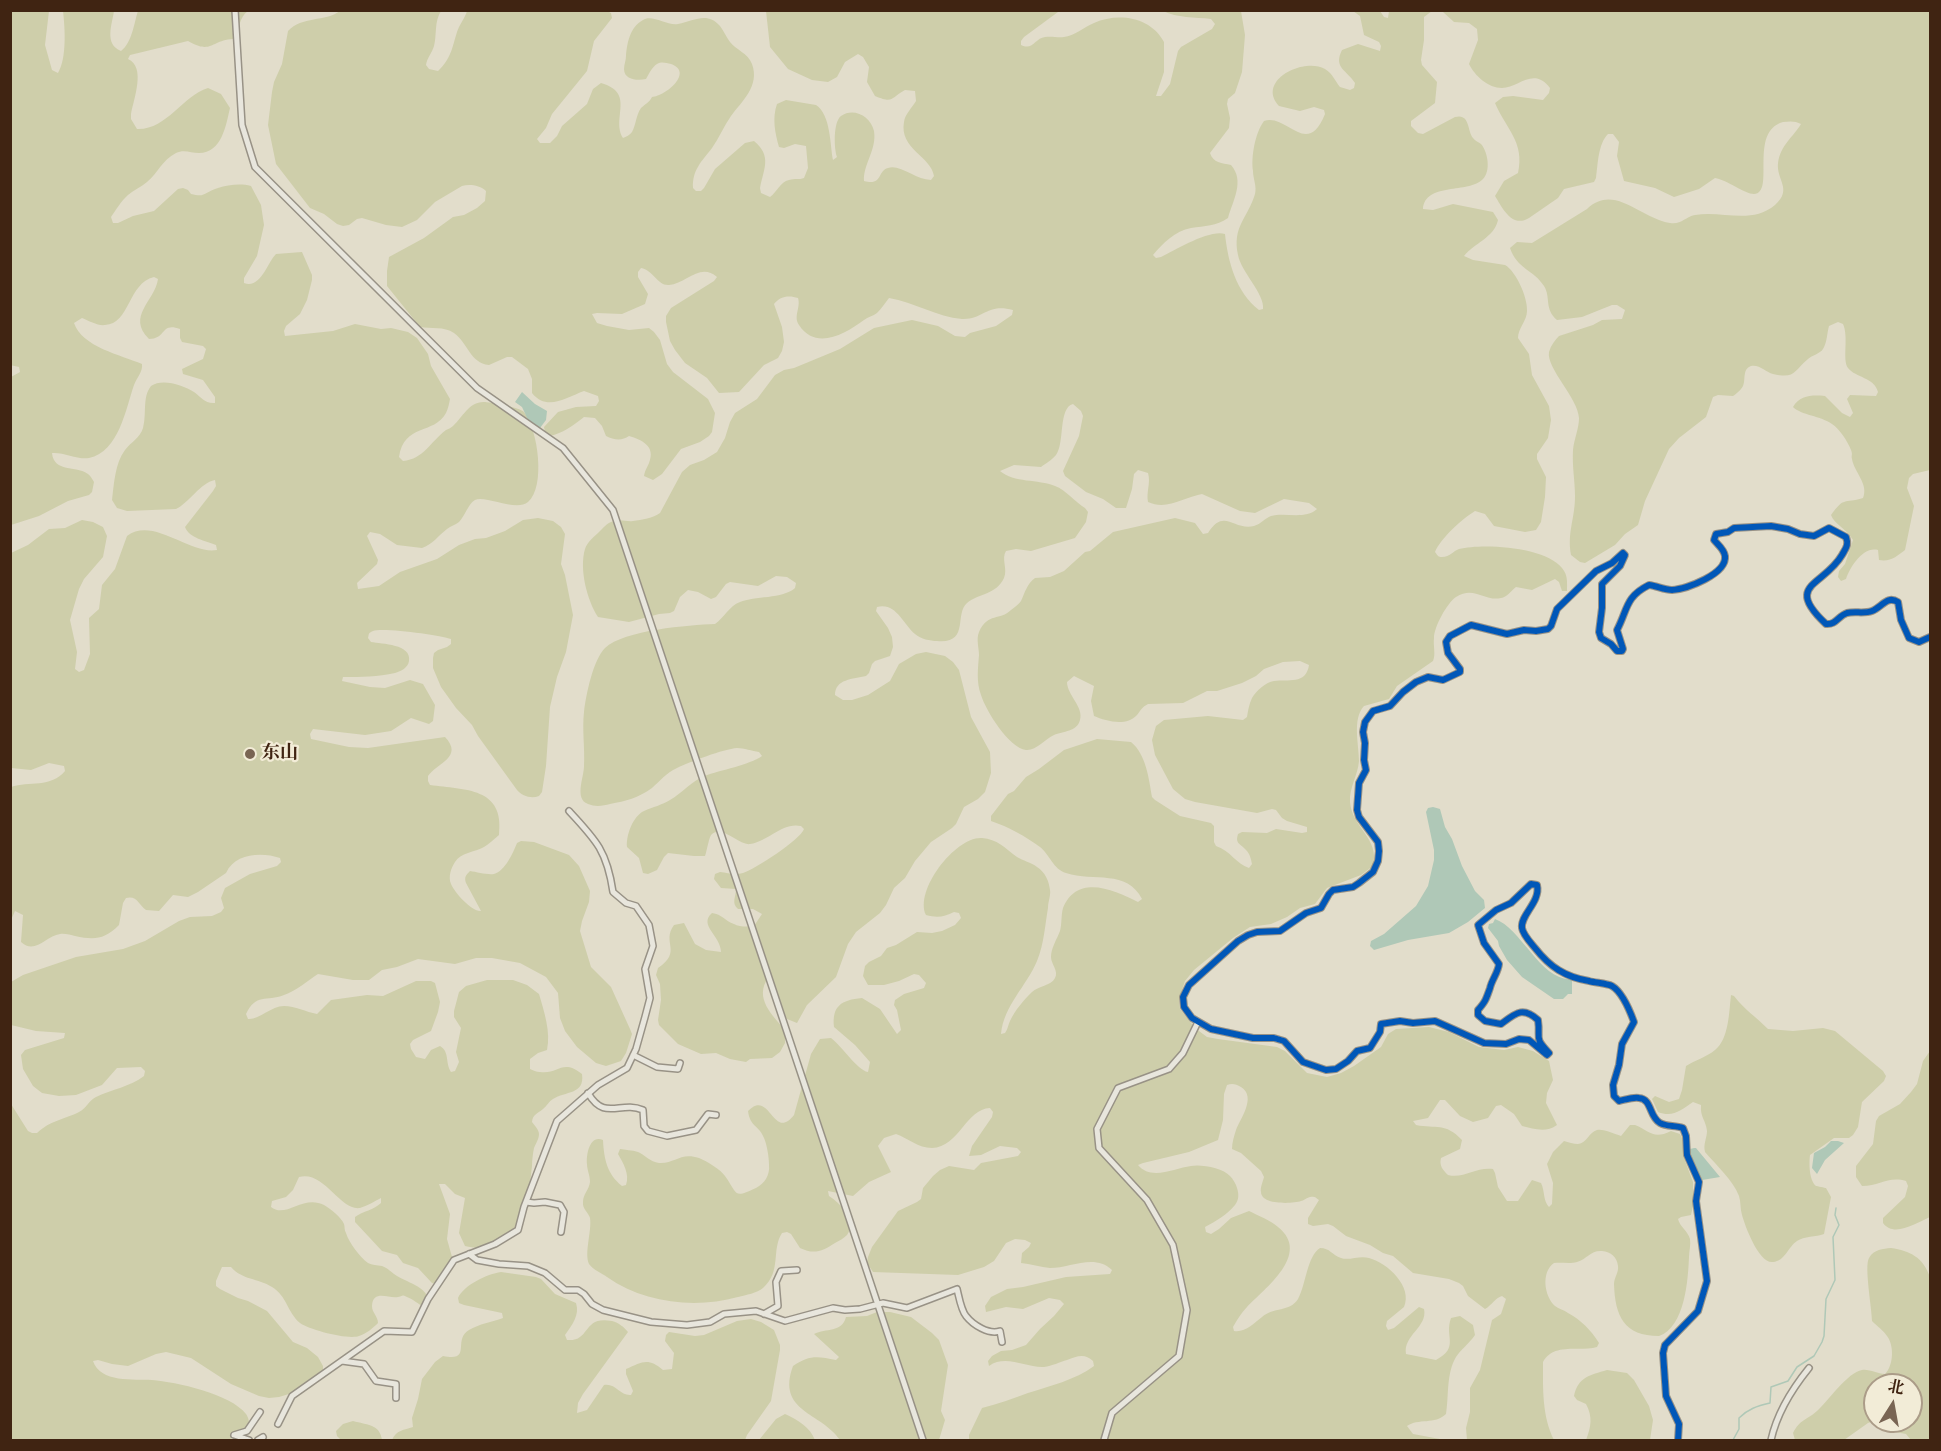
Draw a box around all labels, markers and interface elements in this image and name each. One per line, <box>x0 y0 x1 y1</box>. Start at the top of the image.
place label: 东山 <box>262 743 298 765</box>
marker: 东山 <box>243 747 257 761</box>
north arrow <box>1863 1373 1923 1433</box>
text: 北 <box>1886 1376 1906 1399</box>

